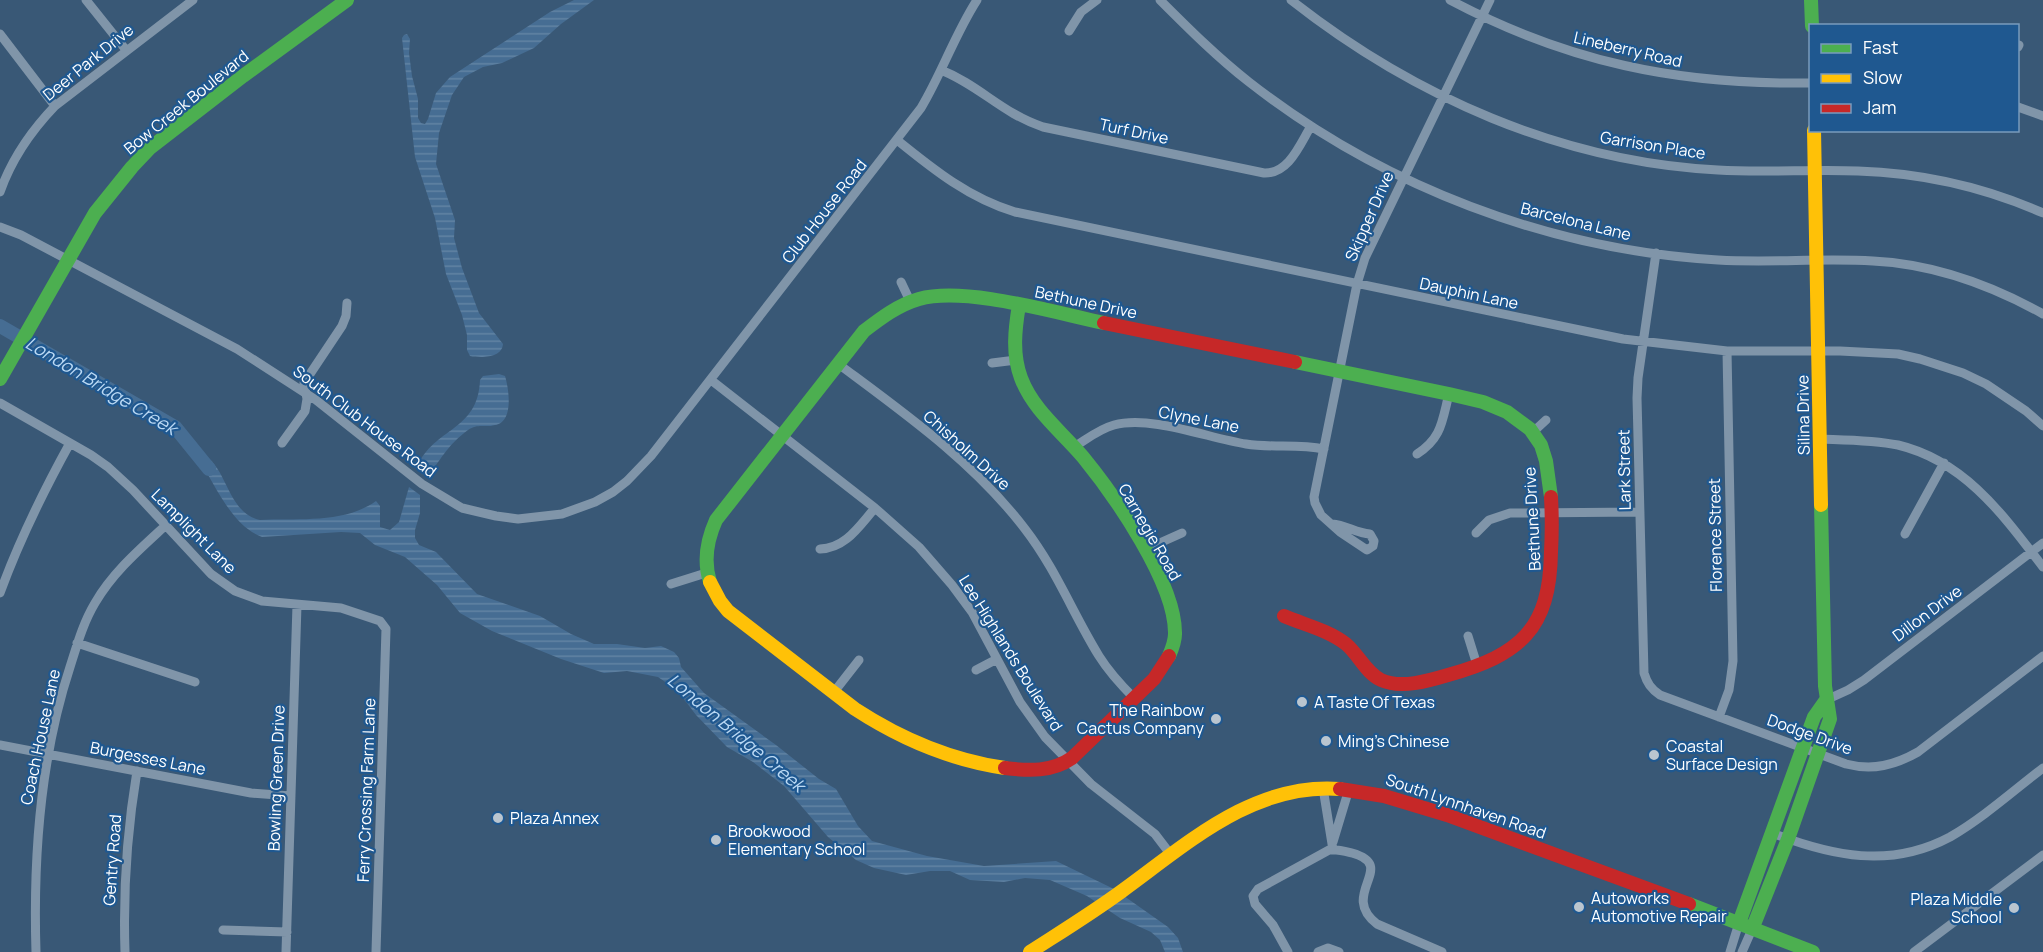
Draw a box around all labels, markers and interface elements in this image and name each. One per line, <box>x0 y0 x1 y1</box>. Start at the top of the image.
street label: Deer Park Drive <box>38 19 138 105</box>
legend <box>1809 24 2019 132</box>
street label: Lineberry Road <box>1572 26 1684 72</box>
text: Fast <box>1863 35 1898 59</box>
street label: Bow Creek Boulevard <box>119 45 253 159</box>
text: Slow <box>1863 65 1903 89</box>
text: Jam <box>1863 95 1897 119</box>
street label: Turf Drive <box>1097 113 1171 149</box>
street label: Garrison Place <box>1599 126 1707 164</box>
street label: Club House Road <box>776 155 872 267</box>
street label: Skipper Drive <box>1339 168 1399 264</box>
street label: Barcelona Lane <box>1519 197 1633 245</box>
street label: Dauphin Lane <box>1418 272 1520 314</box>
street label: Bethune Drive <box>1033 280 1139 324</box>
water label: London Bridge Creek <box>21 330 184 441</box>
street label: South Club House Road <box>289 360 441 482</box>
street label: Silina Drive <box>1791 375 1815 455</box>
street label: Clyne Lane <box>1157 400 1241 438</box>
street label: Chisholm Drive <box>919 405 1015 495</box>
street label: Lark Street <box>1612 429 1636 511</box>
street label: Bethune Drive <box>1518 466 1546 572</box>
street label: Florence Street <box>1703 478 1727 592</box>
street label: Carnegie Road <box>1113 479 1187 585</box>
street label: Lamplight Lane <box>147 484 241 578</box>
street label: Lee Highlands Boulevard <box>954 571 1068 735</box>
street label: Dillon Drive <box>1888 580 1966 646</box>
street label: Coach House Lane <box>15 667 65 807</box>
water label: London Bridge Creek <box>663 668 813 799</box>
place label: A Taste Of Texas <box>1314 691 1435 713</box>
marker: A Taste Of Texas <box>1295 695 1309 709</box>
street label: Ferry Crossing Farm Lane <box>352 697 380 883</box>
place label: The Rainbow Cactus Company <box>1077 699 1205 739</box>
street label: Bowling Green Drive <box>262 704 290 852</box>
street label: Dodge Drive <box>1764 708 1856 760</box>
marker: The Rainbow Cactus Company <box>1209 712 1223 726</box>
place label: Ming's Chinese <box>1338 730 1449 752</box>
marker: Ming's Chinese <box>1319 734 1333 748</box>
place label: Coastal Surface Design <box>1666 735 1778 775</box>
street label: Burgesses Lane <box>88 736 208 780</box>
marker: Coastal Surface Design <box>1647 748 1661 762</box>
street label: South Lynnhaven Road <box>1383 768 1549 844</box>
place label: Plaza Annex <box>510 807 599 829</box>
marker: Plaza Annex <box>491 811 505 825</box>
street label: Gentry Road <box>98 814 126 906</box>
place label: Brookwood Elementary School <box>728 820 866 860</box>
marker: Brookwood Elementary School <box>709 833 723 847</box>
place label: Autoworks Automotive Repair <box>1591 887 1727 927</box>
place label: Plaza Middle School <box>1910 888 2002 928</box>
marker: Autoworks Automotive Repair <box>1572 900 1586 914</box>
marker: Plaza Middle School <box>2007 901 2021 915</box>

